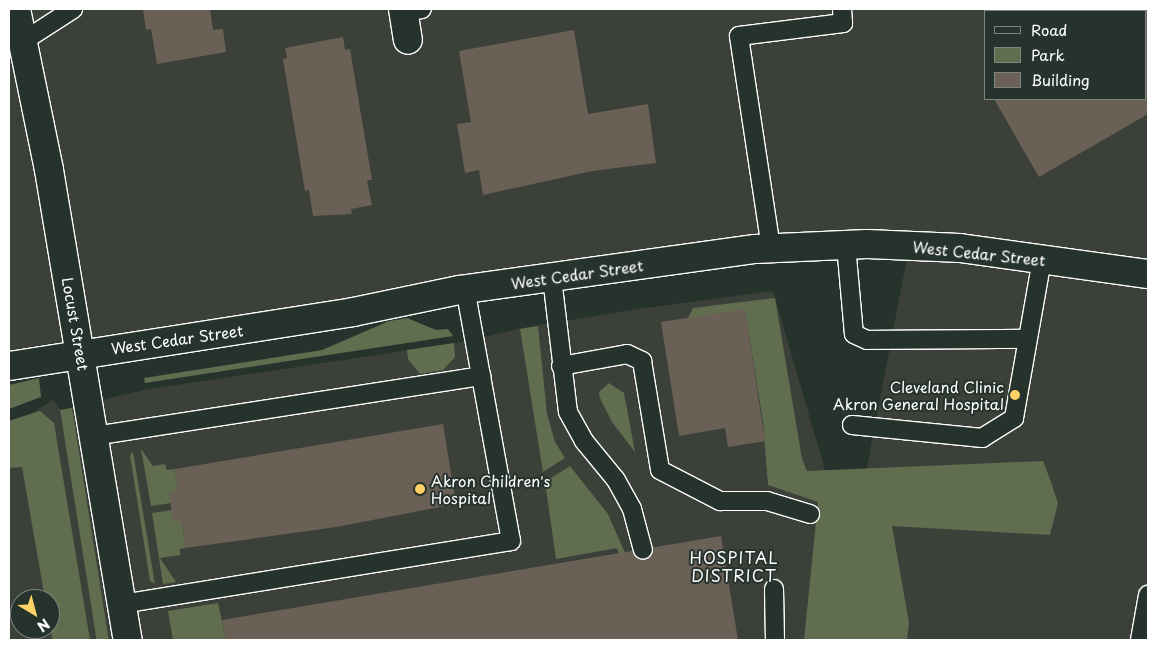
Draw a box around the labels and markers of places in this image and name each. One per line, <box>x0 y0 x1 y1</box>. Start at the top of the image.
place label: Cleveland Clinic Akron General Hospital <box>832 377 1004 412</box>
marker: Cleveland Clinic Akron General Hospital <box>1008 388 1022 402</box>
place label: Akron Children's Hospital <box>431 471 551 506</box>
marker: Akron Children's Hospital <box>413 482 427 496</box>

